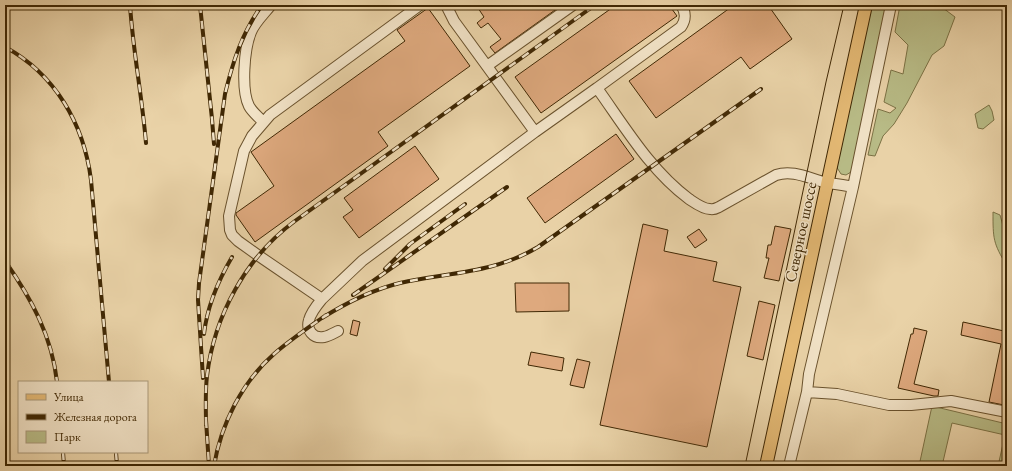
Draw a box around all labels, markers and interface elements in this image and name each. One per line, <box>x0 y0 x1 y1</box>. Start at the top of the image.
street label: Северное шоссе <box>780 180 821 284</box>
legend <box>18 381 148 453</box>
text: Улица <box>53 389 84 405</box>
text: Железная дорога <box>53 409 137 425</box>
text: Парк <box>54 429 81 445</box>

